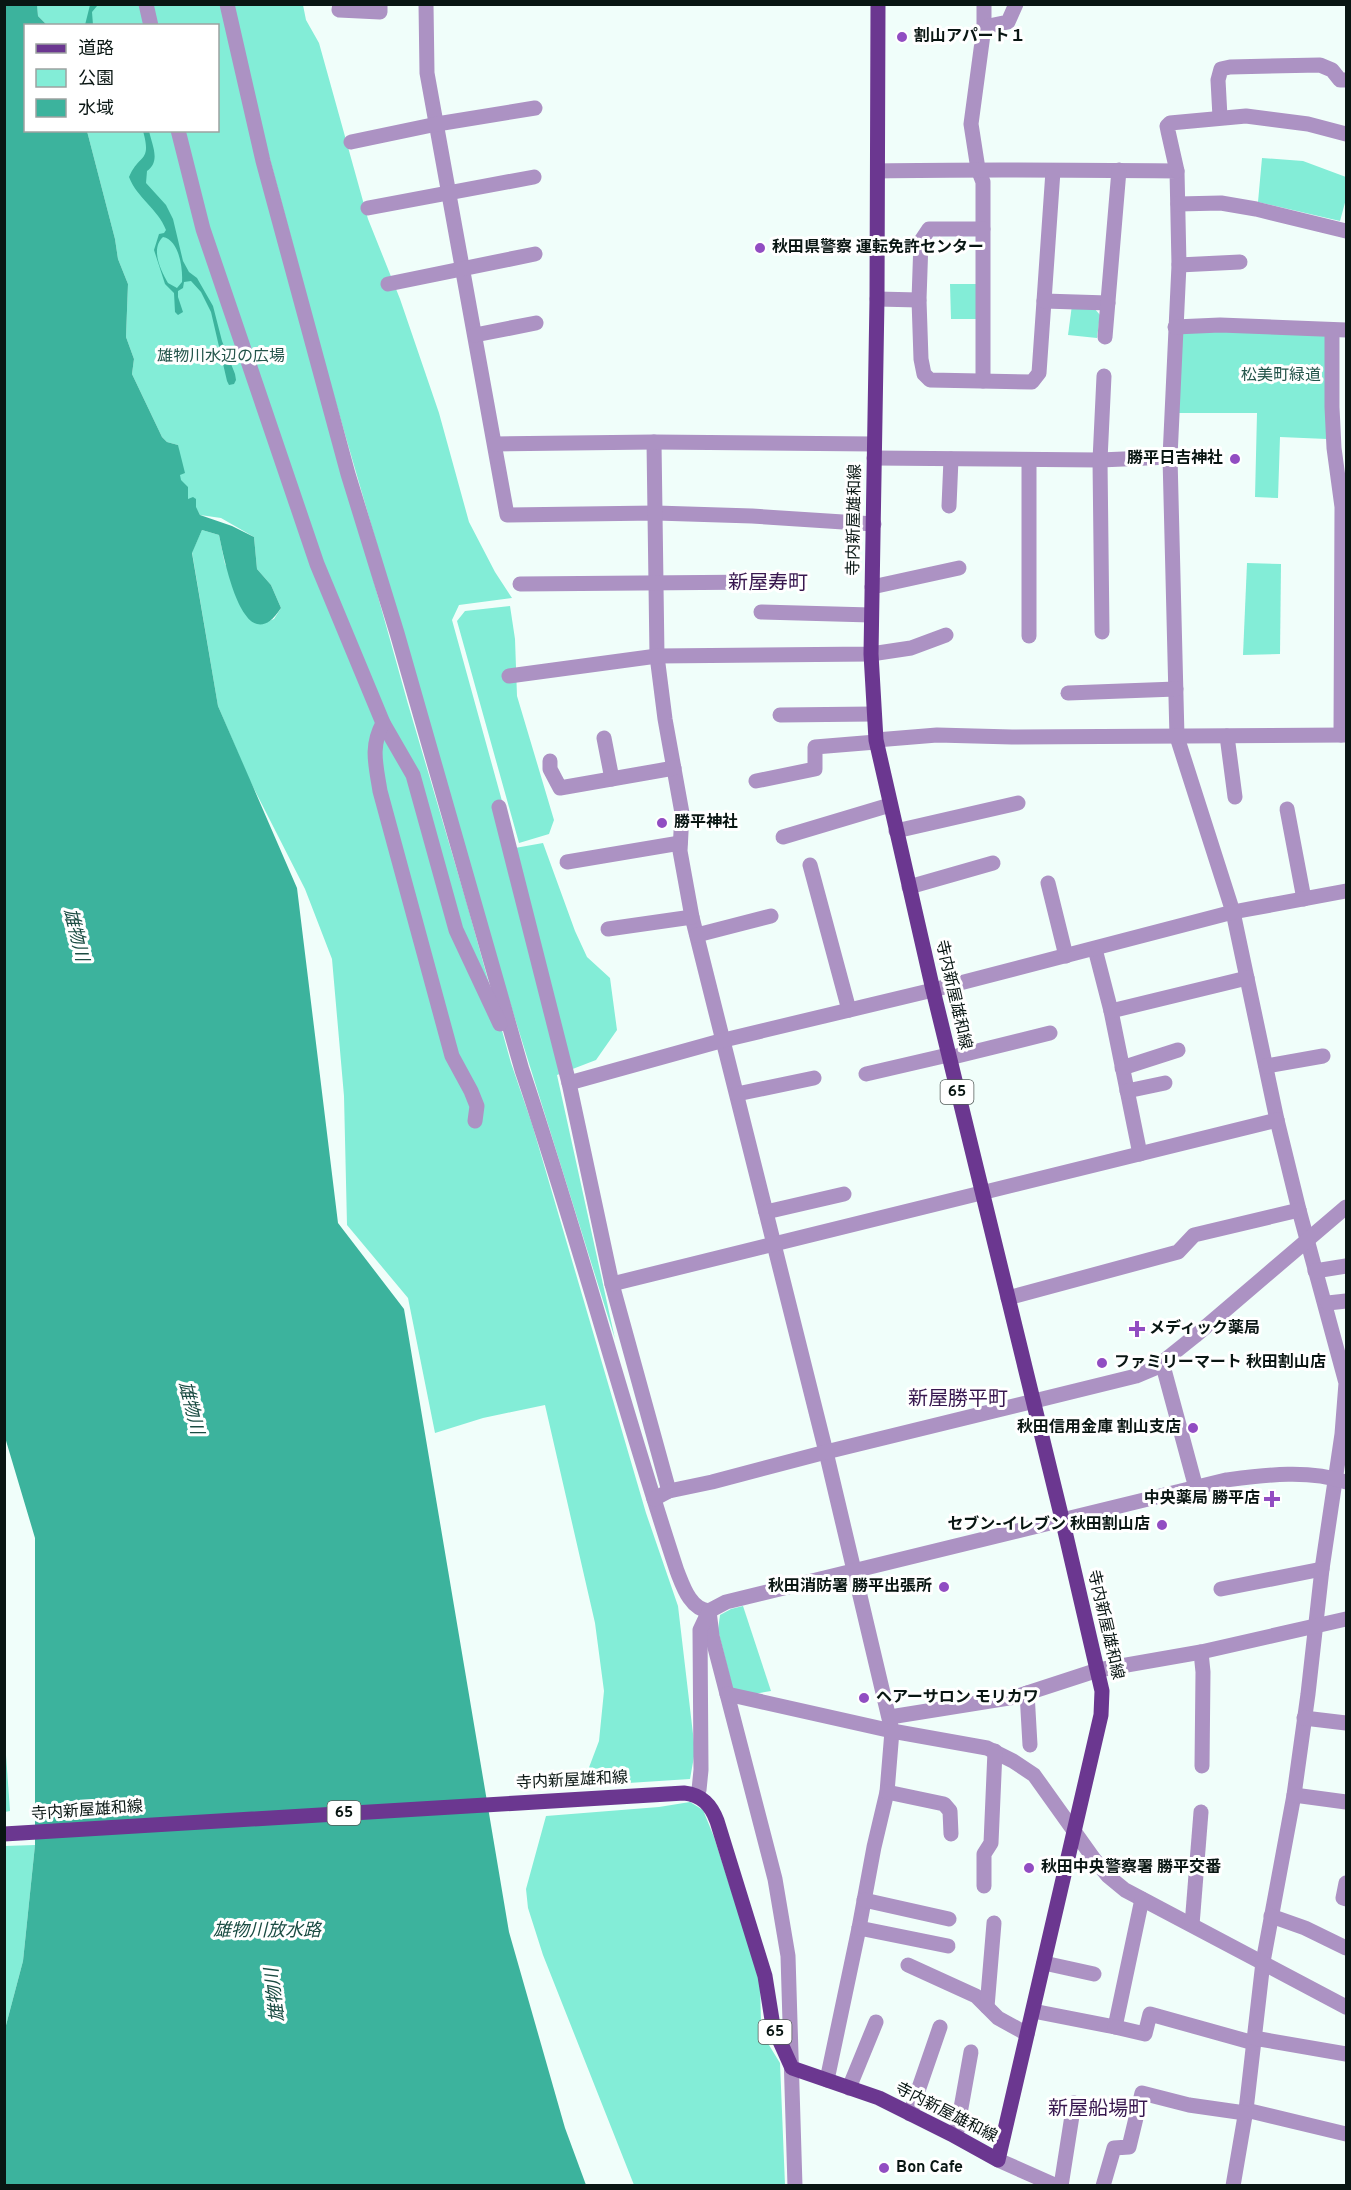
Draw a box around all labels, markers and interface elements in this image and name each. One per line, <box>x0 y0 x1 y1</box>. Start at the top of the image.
legend <box>24 24 219 132</box>
place label: 割山アパート１ <box>914 27 1026 47</box>
marker: 割山アパート１ <box>895 30 909 44</box>
text: 道路 <box>78 38 114 61</box>
text: 公園 <box>78 68 114 91</box>
text: 水域 <box>78 98 114 121</box>
place label: 秋田県警察 運転免許センター <box>772 238 984 258</box>
marker: 秋田県警察 運転免許センター <box>753 241 767 255</box>
park label: 雄物川水辺の広場 <box>157 347 285 367</box>
park label: 松美町緑道 <box>1241 366 1321 386</box>
place label: 勝平日吉神社 <box>1127 448 1223 469</box>
marker: 勝平日吉神社 <box>1228 452 1242 466</box>
street label: 寺内新屋雄和線 <box>844 464 866 576</box>
district label: 新屋寿町 <box>728 571 808 597</box>
place label: 勝平神社 <box>674 812 738 833</box>
marker: 勝平神社 <box>655 816 669 830</box>
water label: 雄物川 <box>57 906 93 966</box>
street label: 寺内新屋雄和線 <box>931 938 975 1052</box>
road number: 65 <box>940 1080 974 1104</box>
place label: メディック薬局 <box>1149 1319 1260 1339</box>
marker: メディック薬局 <box>1130 1322 1144 1336</box>
place label: ファミリーマート 秋田割山店 <box>1114 1353 1326 1373</box>
marker: ファミリーマート 秋田割山店 <box>1095 1356 1109 1370</box>
water label: 雄物川 <box>172 1379 208 1439</box>
district label: 新屋勝平町 <box>908 1387 1008 1413</box>
place label: 秋田信用金庫 割山支店 <box>1017 1418 1181 1438</box>
marker: 秋田信用金庫 割山支店 <box>1186 1421 1200 1435</box>
place label: 中央薬局 勝平店 <box>1144 1489 1260 1509</box>
marker: 中央薬局 勝平店 <box>1265 1492 1279 1506</box>
place label: セブン-イレブン 秋田割山店 <box>947 1515 1150 1535</box>
marker: セブン-イレブン 秋田割山店 <box>1155 1518 1169 1532</box>
street label: 寺内新屋雄和線 <box>1083 1568 1127 1682</box>
place label: 秋田消防署 勝平出張所 <box>768 1577 932 1597</box>
marker: 秋田消防署 勝平出張所 <box>937 1580 951 1594</box>
place label: ヘアーサロン モリカワ <box>876 1688 1039 1708</box>
marker: ヘアーサロン モリカワ <box>857 1691 871 1705</box>
street label: 寺内新屋雄和線 <box>516 1768 628 1794</box>
street label: 寺内新屋雄和線 <box>30 1797 144 1825</box>
road number: 65 <box>328 1801 360 1825</box>
place label: 秋田中央警察署 勝平交番 <box>1041 1858 1221 1878</box>
marker: 秋田中央警察署 勝平交番 <box>1022 1861 1036 1875</box>
water label: 雄物川放水路 <box>213 1920 323 1943</box>
water label: 雄物川 <box>261 1965 291 2023</box>
road number: 65 <box>758 2020 792 2044</box>
street label: 寺内新屋雄和線 <box>892 2079 1000 2147</box>
district label: 新屋船場町 <box>1048 2097 1148 2123</box>
place label: Bon Cafe <box>896 2158 963 2178</box>
marker: Bon Cafe <box>877 2161 891 2175</box>

